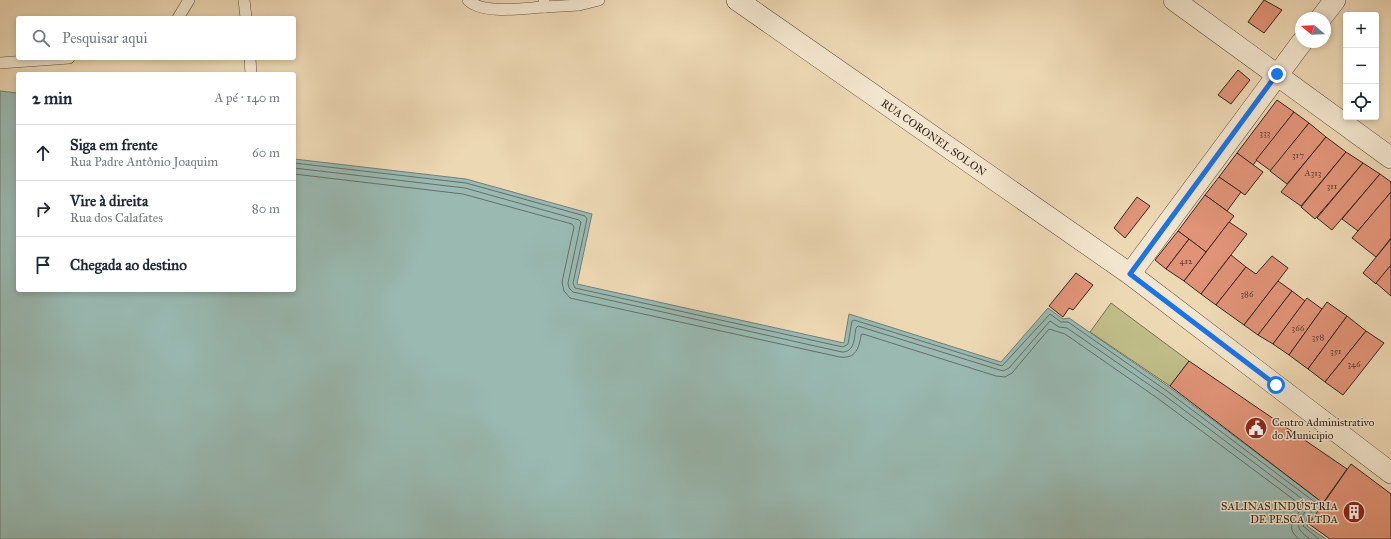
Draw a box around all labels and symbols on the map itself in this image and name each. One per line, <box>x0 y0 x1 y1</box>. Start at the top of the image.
north arrow <box>1295 12 1331 48</box>
route end <box>1268 65 1286 83</box>
street label: RUA CORONEL SOLON <box>879 96 989 178</box>
house number: 333 <box>1260 127 1271 138</box>
house number: 317 <box>1292 149 1304 160</box>
house number: A313 <box>1304 167 1322 178</box>
house number: 311 <box>1327 180 1338 191</box>
house number: 412 <box>1179 255 1193 266</box>
house number: 386 <box>1241 288 1254 299</box>
house number: 366 <box>1292 322 1305 333</box>
house number: 358 <box>1312 331 1324 342</box>
house number: 351 <box>1330 345 1342 356</box>
house number: 346 <box>1347 358 1361 369</box>
route start <box>1267 376 1285 394</box>
public building icon: Centro Administrativo do Municipio <box>1243 415 1269 441</box>
place label: Centro Administrativo do Municipio <box>1272 416 1375 442</box>
place label: SALINAS INDÚSTRIA DE PESCA LTDA <box>1221 499 1339 526</box>
building icon: SALINAS INDÚSTRIA DE PESCA LTDA <box>1341 499 1367 525</box>

